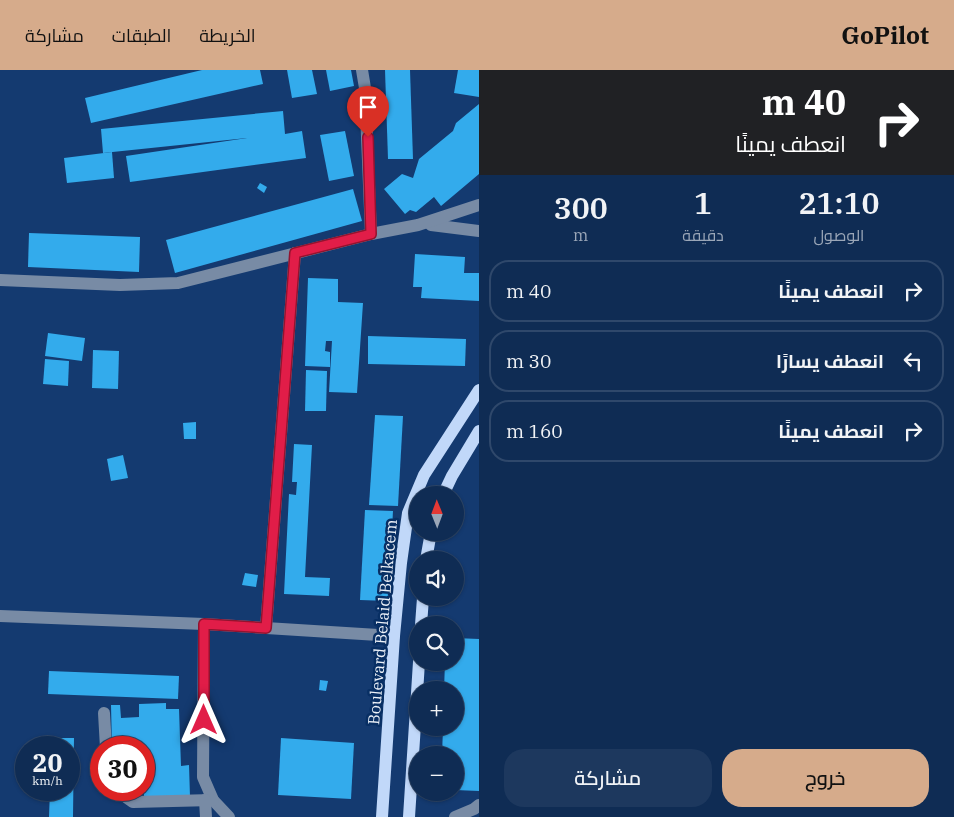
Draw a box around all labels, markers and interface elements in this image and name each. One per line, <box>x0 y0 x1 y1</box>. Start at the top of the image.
text: GoPilot <box>841 19 929 51</box>
text: مشاركة <box>25 24 84 47</box>
text: الطبقات <box>112 24 171 47</box>
text: الخريطة <box>199 24 256 47</box>
text: 40 m <box>762 79 846 125</box>
pin <box>347 86 389 137</box>
icon: right <box>864 90 929 155</box>
icon: arrive <box>354 93 382 121</box>
text: انعطف يمينًا <box>735 129 846 158</box>
text: 1 <box>694 183 712 222</box>
text: 21:10 <box>798 183 879 222</box>
text: 300 <box>554 188 608 227</box>
text: m <box>573 225 588 245</box>
text: دقيقة <box>682 225 724 245</box>
text: الوصول <box>813 225 864 245</box>
icon: right <box>899 277 927 305</box>
text: 40 m <box>506 279 551 303</box>
text: انعطف يمينًا <box>778 279 884 303</box>
icon: left <box>899 347 927 375</box>
text: 30 m <box>506 349 551 373</box>
text: انعطف يسارًا <box>776 349 884 373</box>
icon: right <box>899 417 927 445</box>
text: 160 m <box>506 419 563 443</box>
text: انعطف يمينًا <box>778 419 884 443</box>
north arrow <box>409 486 464 541</box>
map controls <box>409 486 464 801</box>
street label: Boulevard Belaid Belkacem <box>363 518 401 726</box>
button: sound <box>409 551 464 606</box>
button: search <box>409 616 464 671</box>
button: + <box>409 681 464 736</box>
position arrow <box>177 693 229 745</box>
speed limit sign: 30 <box>90 736 155 801</box>
text: 20 <box>32 746 63 779</box>
button: − <box>409 746 464 801</box>
button: مشاركة <box>504 749 712 807</box>
button: خروج <box>722 749 929 807</box>
text: km/h <box>32 773 63 788</box>

